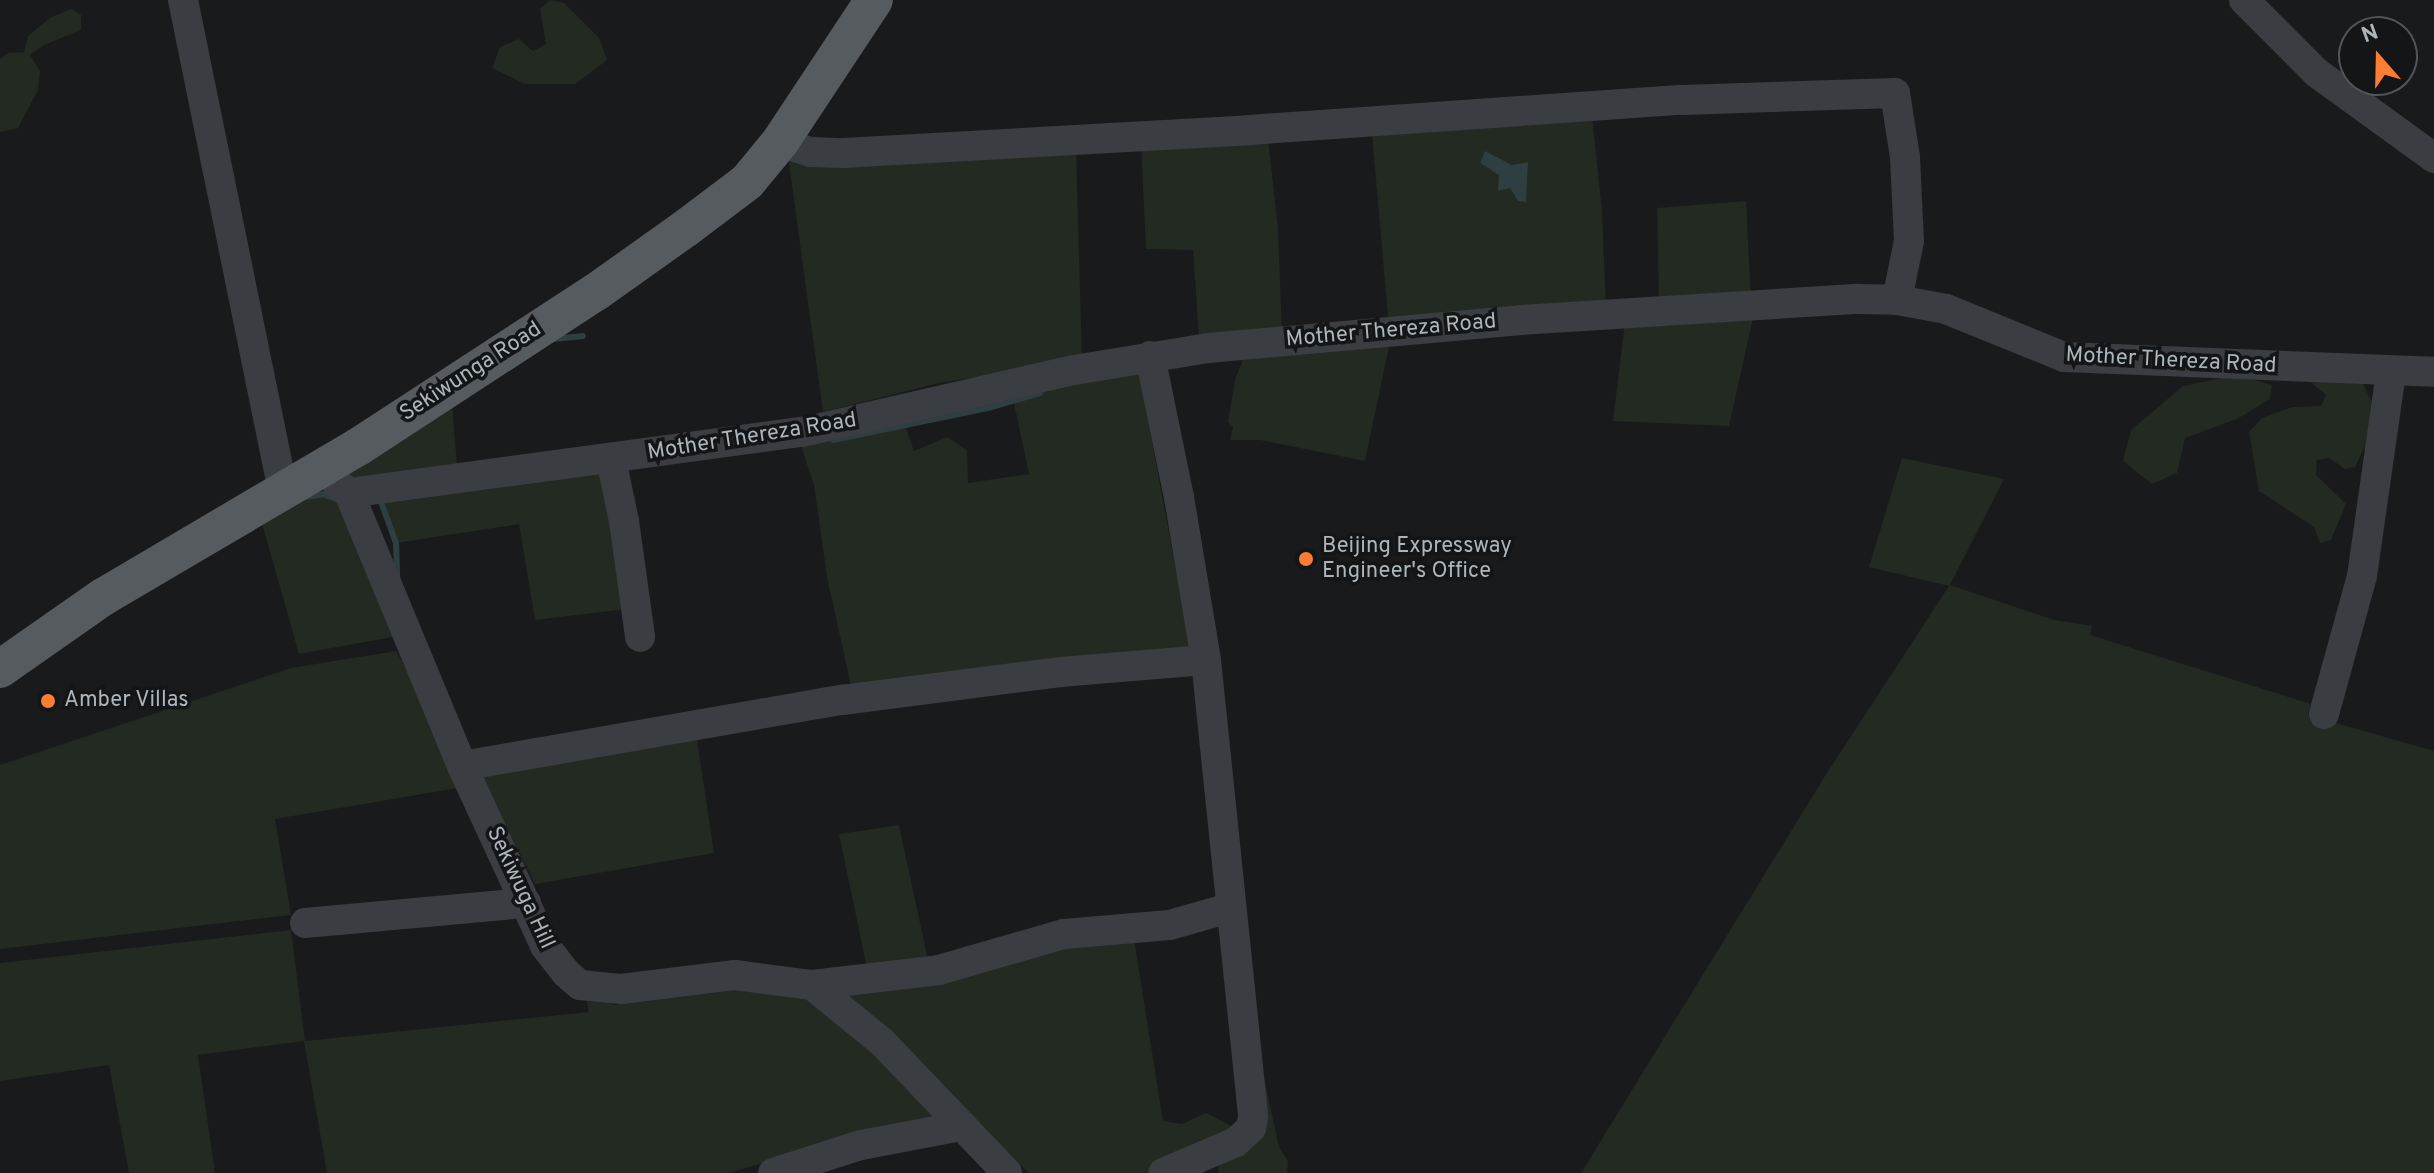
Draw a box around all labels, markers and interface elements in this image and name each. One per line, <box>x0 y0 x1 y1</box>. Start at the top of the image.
north arrow <box>2338 16 2418 96</box>
text: N <box>2358 19 2382 50</box>
street label: Mother Thereza Road <box>1284 309 1498 353</box>
street label: Sekiwunga Road <box>395 317 547 427</box>
street label: Mother Thereza Road <box>2064 342 2278 380</box>
street label: Mother Thereza Road <box>645 407 859 467</box>
place label: Beijing Expressway Engineer's Office <box>1322 533 1512 584</box>
marker: Beijing Expressway Engineer's Office <box>1297 550 1315 568</box>
place label: Amber Villas <box>64 688 189 714</box>
marker: Amber Villas <box>39 692 57 710</box>
street label: Sekiwuga Hill <box>480 823 560 953</box>

